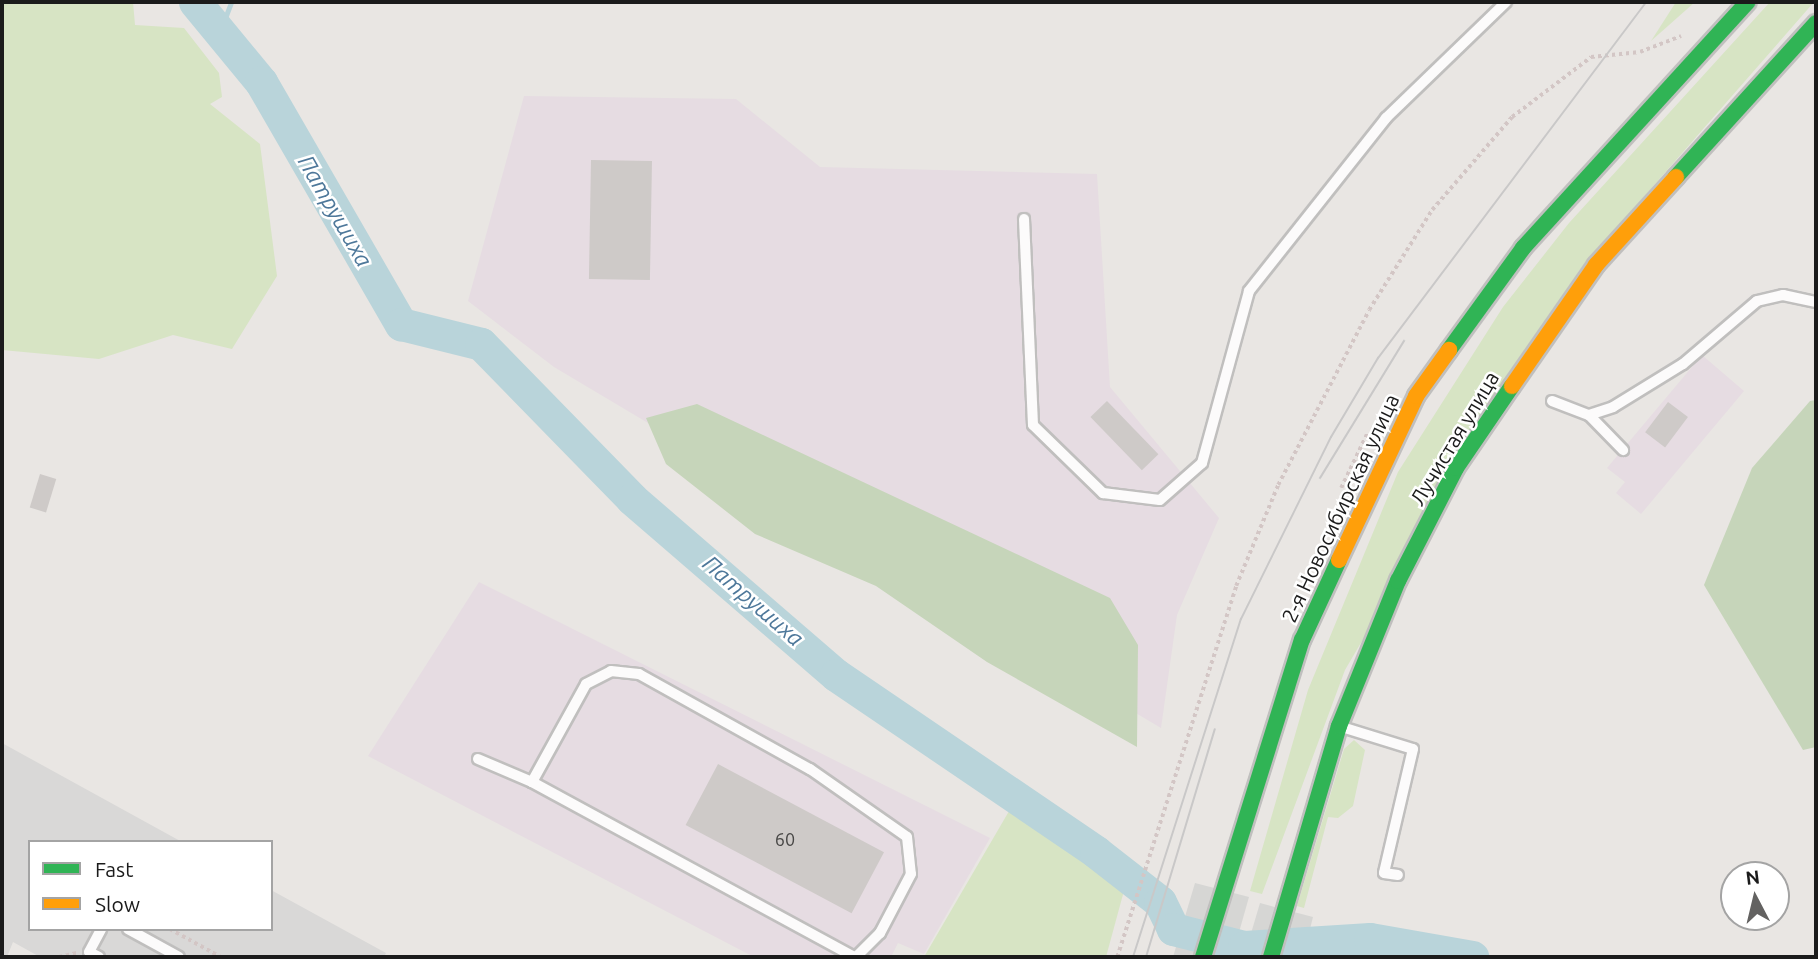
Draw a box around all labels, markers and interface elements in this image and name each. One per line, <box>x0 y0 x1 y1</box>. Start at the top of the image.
water label: Патрушиха <box>292 150 378 272</box>
street label: Лучистая улица <box>1404 366 1504 510</box>
street label: 2-я Новосибирская улица <box>1276 390 1404 626</box>
water label: Патрушиха <box>697 550 809 652</box>
house number: 60 <box>775 828 795 850</box>
legend <box>28 840 273 931</box>
text: Fast <box>95 857 133 881</box>
north arrow <box>1720 861 1790 931</box>
text: N <box>1744 865 1761 889</box>
text: Slow <box>95 892 140 916</box>

